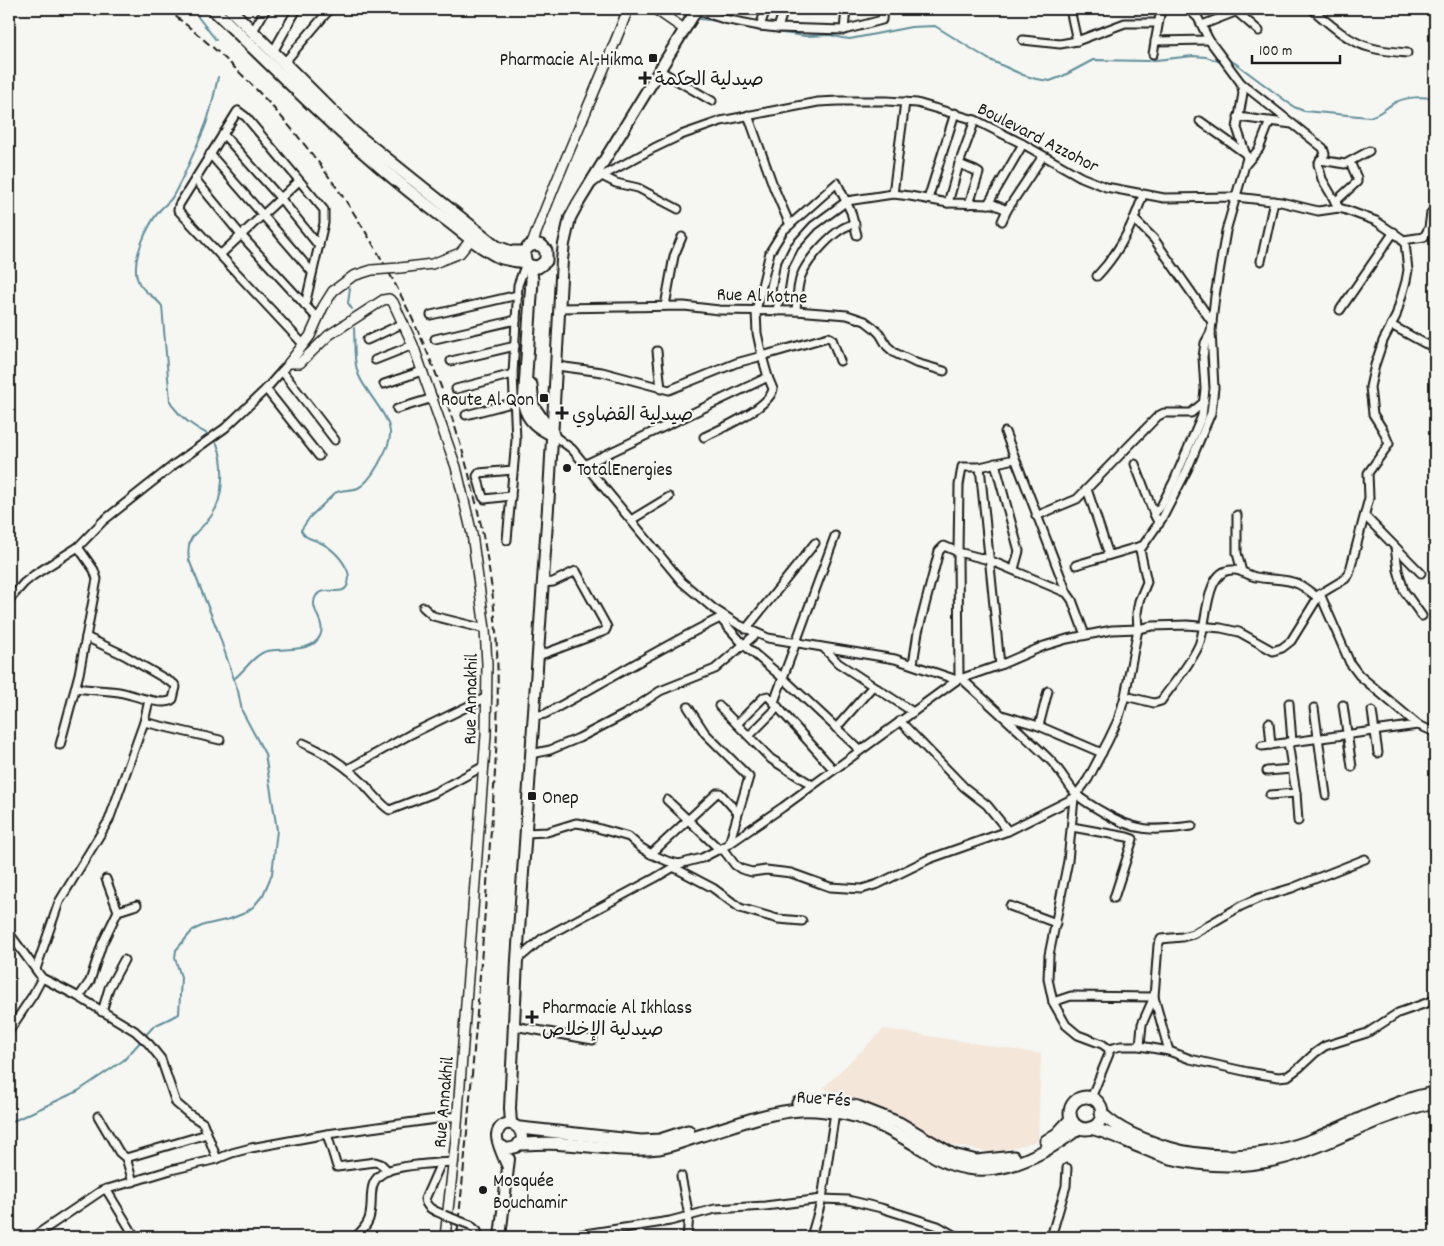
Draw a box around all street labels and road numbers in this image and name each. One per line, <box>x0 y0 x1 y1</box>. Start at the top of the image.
street label: Boulevard Azzohor <box>972 97 1103 181</box>
street label: Rue Al Kotne <box>716 282 808 313</box>
street label: Rue Annakhil <box>458 653 487 745</box>
street label: Rue Annakhil <box>428 1055 463 1149</box>
street label: Rue Fés <box>795 1085 852 1116</box>

